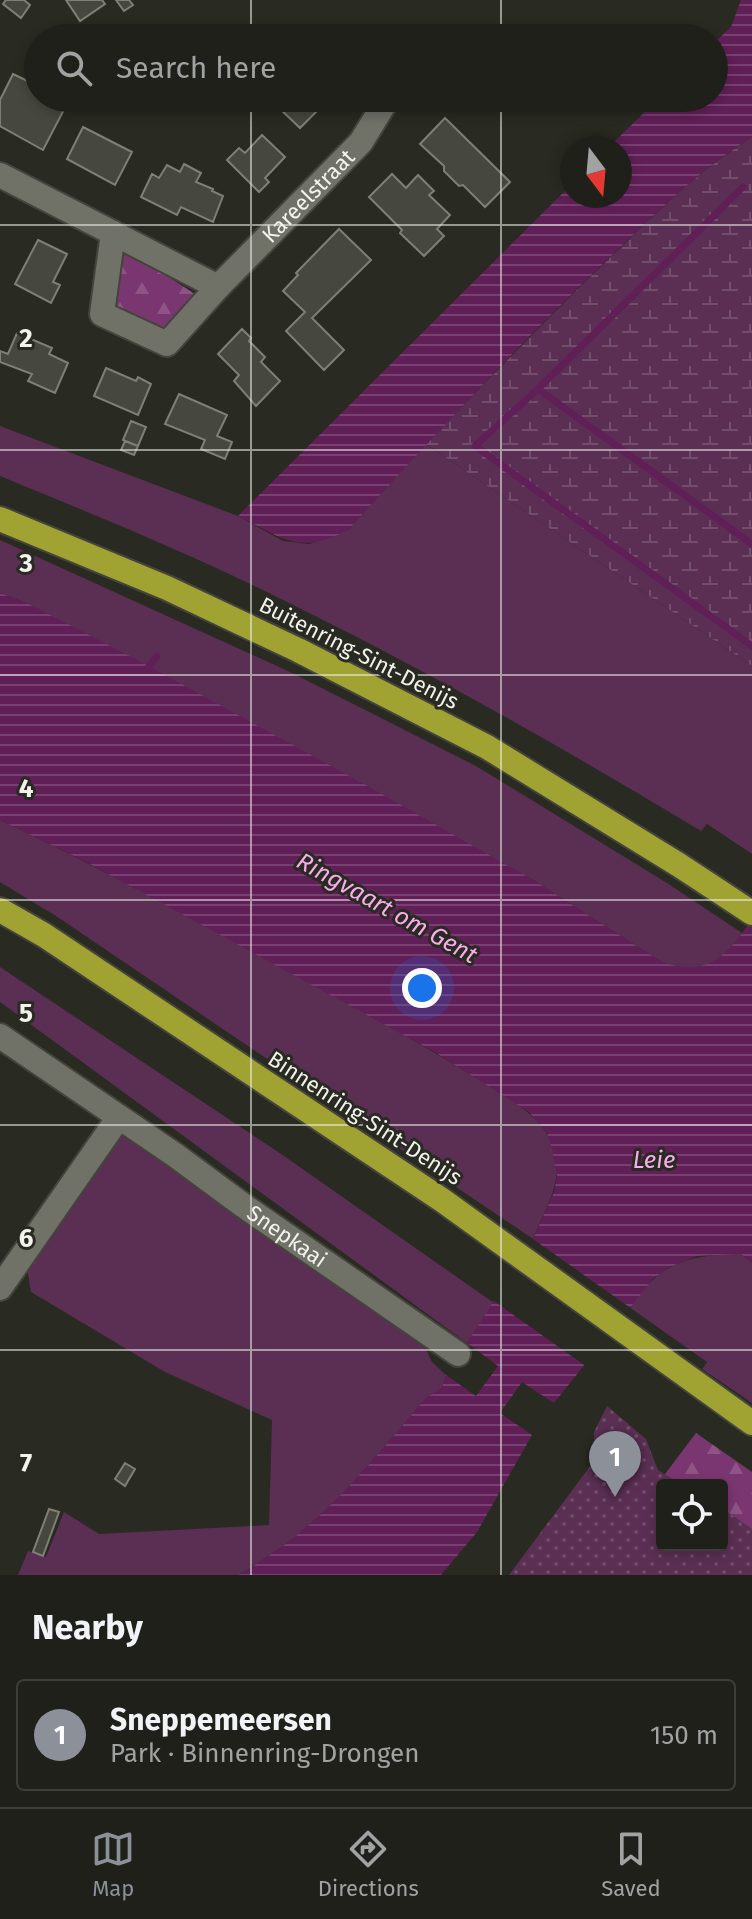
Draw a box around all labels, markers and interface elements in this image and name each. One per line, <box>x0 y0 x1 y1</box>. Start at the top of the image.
search box <box>24 24 728 112</box>
icon: search <box>52 46 96 90</box>
text: Search here <box>116 50 276 86</box>
north arrow <box>560 136 632 208</box>
street label: Kareelstraat <box>256 143 360 248</box>
text: 2 <box>19 323 33 354</box>
text: 3 <box>18 548 33 579</box>
street label: Buitenring-Sint-Denijs <box>255 591 463 715</box>
text: 4 <box>19 773 34 804</box>
water label: Ringvaart om Gent <box>292 847 483 969</box>
your location <box>402 968 442 1008</box>
text: 5 <box>19 998 33 1029</box>
street label: Binnenring-Sint-Denijs <box>263 1045 467 1191</box>
water label: Leie <box>633 1146 675 1174</box>
street label: Snepkaai <box>242 1199 332 1273</box>
text: 6 <box>19 1223 34 1254</box>
pin: 1 <box>589 1431 641 1497</box>
text: 7 <box>20 1448 32 1479</box>
map controls <box>656 1479 728 1551</box>
button: locate <box>656 1479 728 1551</box>
text: Nearby <box>32 1607 143 1648</box>
text: Sneppemeersen <box>110 1702 332 1738</box>
text: 1 <box>54 1720 66 1751</box>
text: 150 m <box>650 1720 718 1751</box>
text: Park · Binnenring-Drongen <box>110 1738 419 1769</box>
tab: Map <box>91 1827 135 1902</box>
tab: Directions <box>318 1827 419 1902</box>
tab: Saved <box>601 1827 661 1902</box>

